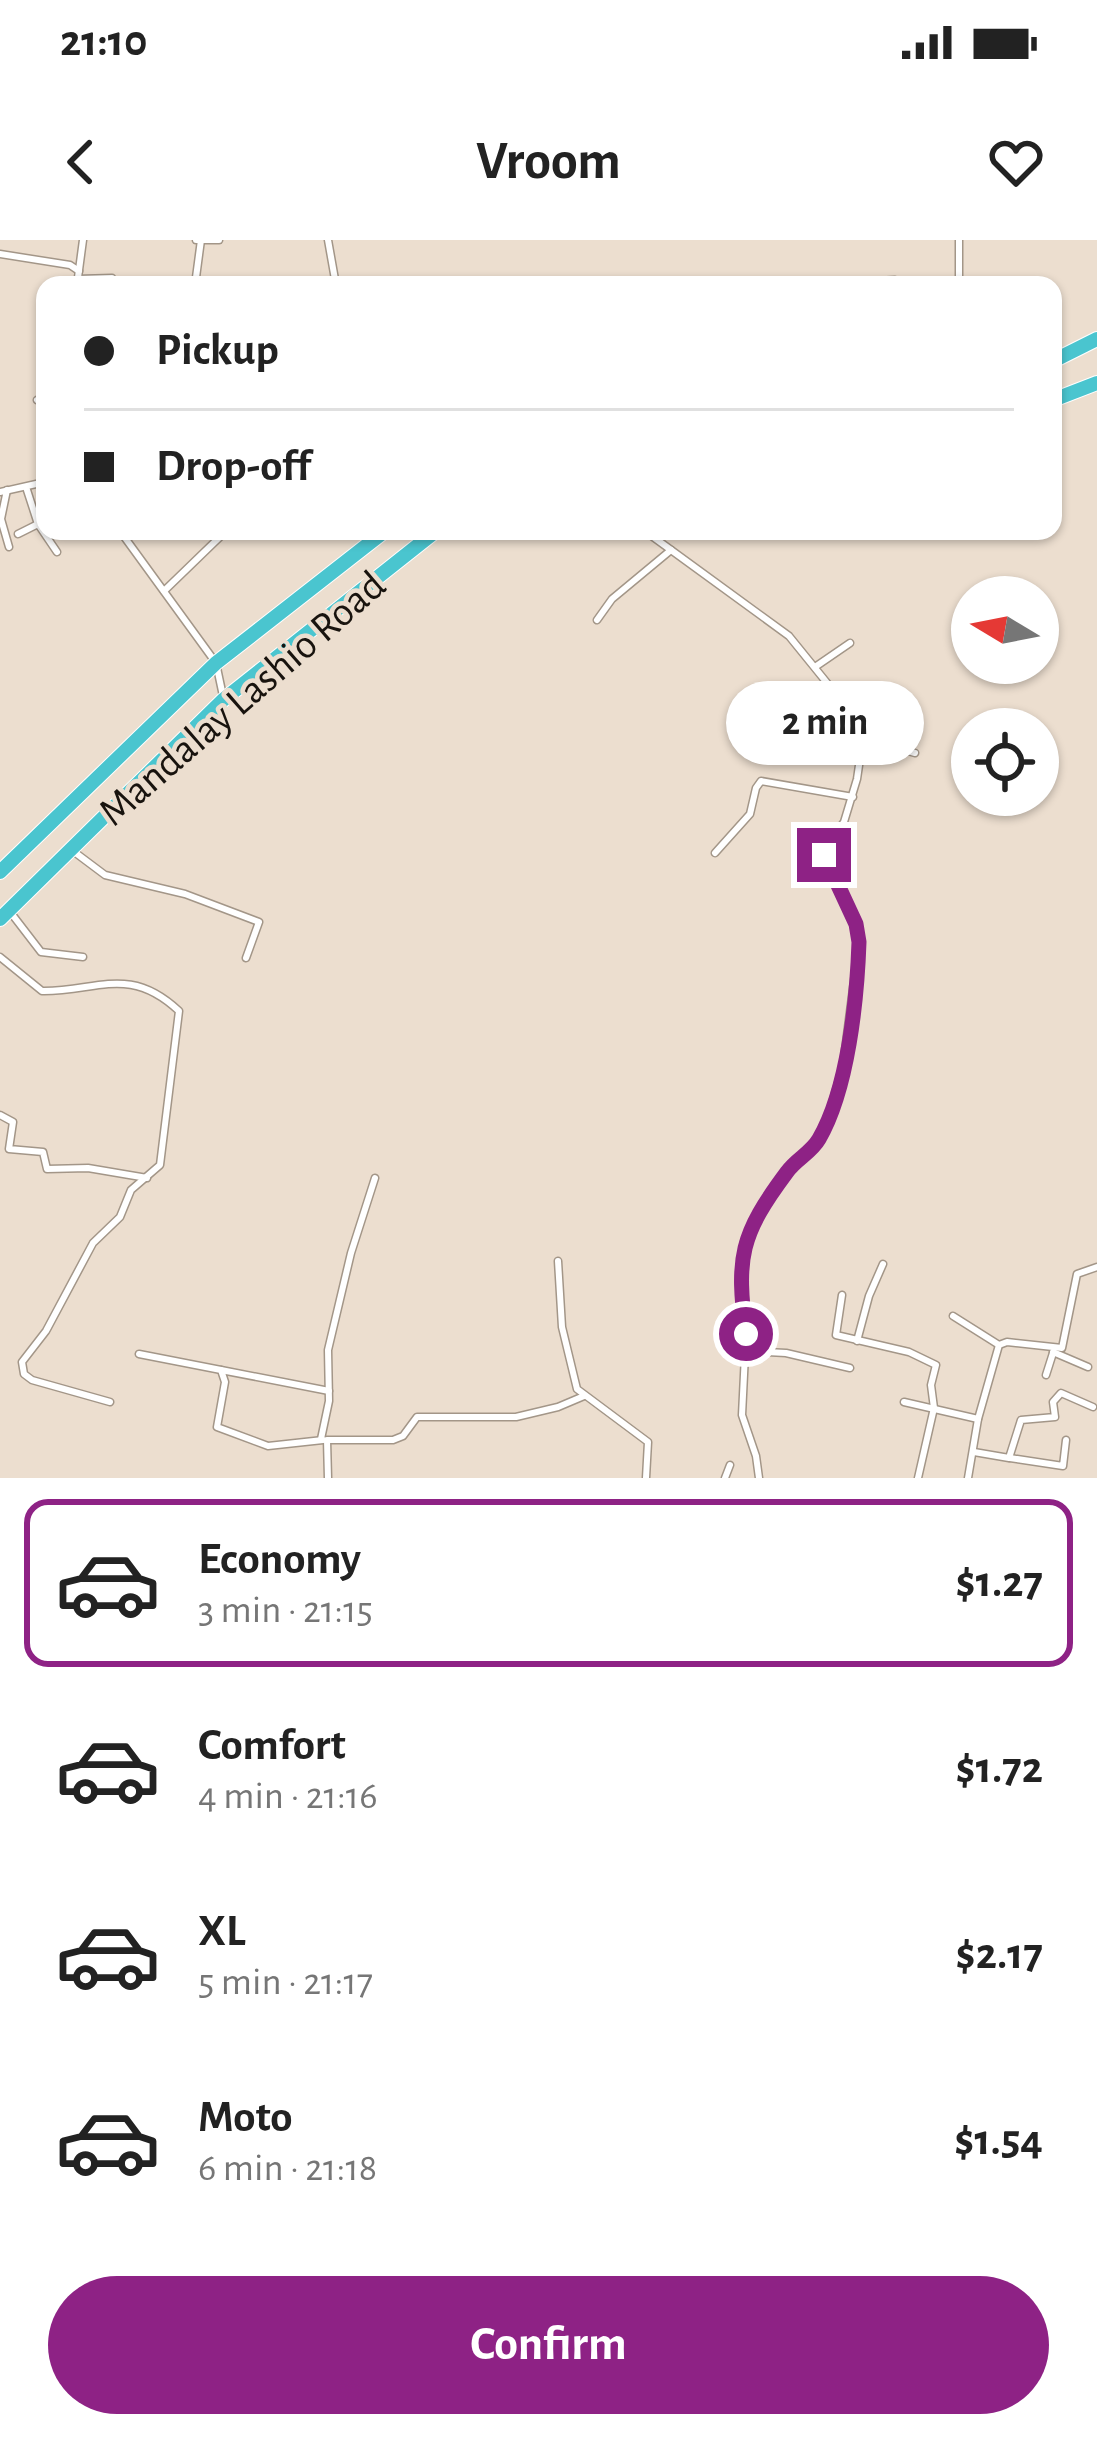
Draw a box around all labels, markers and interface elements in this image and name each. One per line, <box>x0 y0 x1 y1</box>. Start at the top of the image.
text: 21:10 <box>60 19 147 64</box>
icon: back <box>48 129 114 195</box>
icon: heart <box>983 129 1049 195</box>
text: Vroom <box>476 135 621 189</box>
text: Pickup <box>156 328 279 373</box>
text: Drop-off <box>156 444 311 489</box>
street label: Mandalay Lashio Road <box>91 563 393 834</box>
north arrow <box>951 576 1059 684</box>
map controls <box>951 576 1059 816</box>
callout: 2 min <box>725 681 923 765</box>
text: 2 min <box>782 703 868 742</box>
button: locate <box>951 708 1059 816</box>
route end <box>797 828 851 882</box>
route start <box>719 1307 773 1361</box>
icon: car <box>54 1529 162 1637</box>
text: Economy <box>198 1537 361 1582</box>
text: $1.27 <box>956 1560 1043 1605</box>
text: 3 min · 21:15 <box>198 1591 373 1630</box>
icon: car <box>54 1715 162 1823</box>
text: Comfort <box>198 1723 346 1768</box>
text: $1.72 <box>956 1746 1043 1791</box>
text: 4 min · 21:16 <box>198 1777 378 1816</box>
icon: car <box>54 1901 162 2009</box>
text: XL <box>198 1909 246 1954</box>
text: $2.17 <box>956 1932 1043 1977</box>
text: 5 min · 21:17 <box>198 1963 373 2002</box>
icon: car <box>54 2087 162 2195</box>
text: Moto <box>198 2095 293 2140</box>
text: $1.54 <box>954 2118 1043 2163</box>
text: 6 min · 21:18 <box>198 2149 377 2188</box>
button: Confirm <box>48 2276 1049 2414</box>

